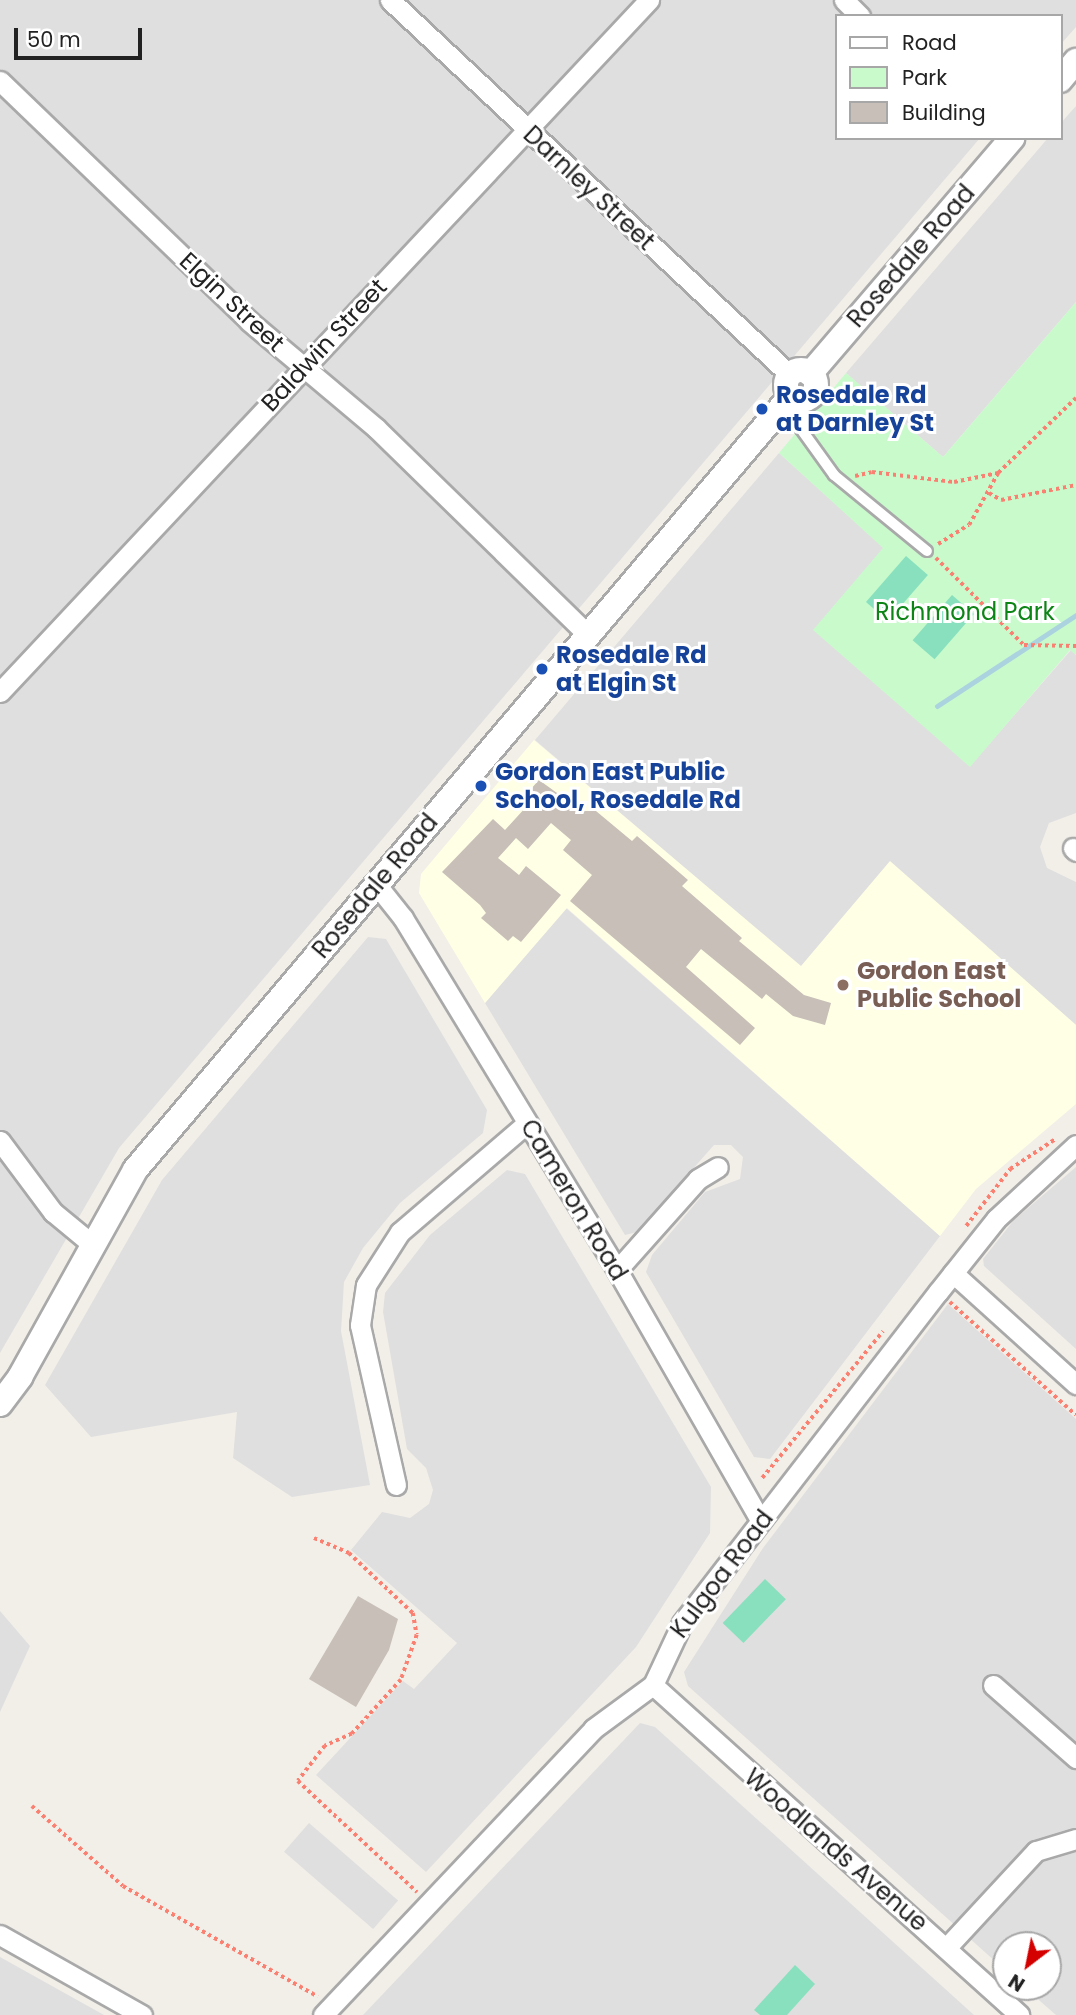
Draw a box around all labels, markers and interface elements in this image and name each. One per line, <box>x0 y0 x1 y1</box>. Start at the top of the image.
scale bar <box>18 14 145 58</box>
legend <box>834 14 1062 140</box>
text: 50 m <box>27 25 81 54</box>
text: Road <box>902 28 957 57</box>
text: Park <box>902 63 947 92</box>
text: Building <box>902 98 986 127</box>
street label: Darnley Street <box>518 120 660 256</box>
street label: Rosedale Road <box>841 179 981 333</box>
street label: Elgin Street <box>174 246 290 358</box>
street label: Baldwin Street <box>255 273 393 417</box>
place label: Rosedale Rd at Darnley St <box>776 381 934 437</box>
marker: Rosedale Rd at Darnley St <box>754 401 770 417</box>
park label: Richmond Park <box>875 598 1055 626</box>
place label: Rosedale Rd at Elgin St <box>556 641 707 697</box>
marker: Rosedale Rd at Elgin St <box>534 661 550 677</box>
place label: Gordon East Public School, Rosedale Rd <box>495 758 741 814</box>
marker: Gordon East Public School, Rosedale Rd <box>473 778 489 794</box>
street label: Rosedale Road <box>306 808 444 964</box>
place label: Gordon East Public School <box>857 957 1021 1013</box>
marker: Gordon East Public School <box>835 977 851 993</box>
street label: Cameron Road <box>515 1114 633 1286</box>
street label: Kulgoa Road <box>665 1505 779 1643</box>
street label: Woodlands Avenue <box>739 1763 933 1937</box>
north arrow <box>992 1931 1062 2001</box>
text: N <box>1003 1967 1030 1998</box>

